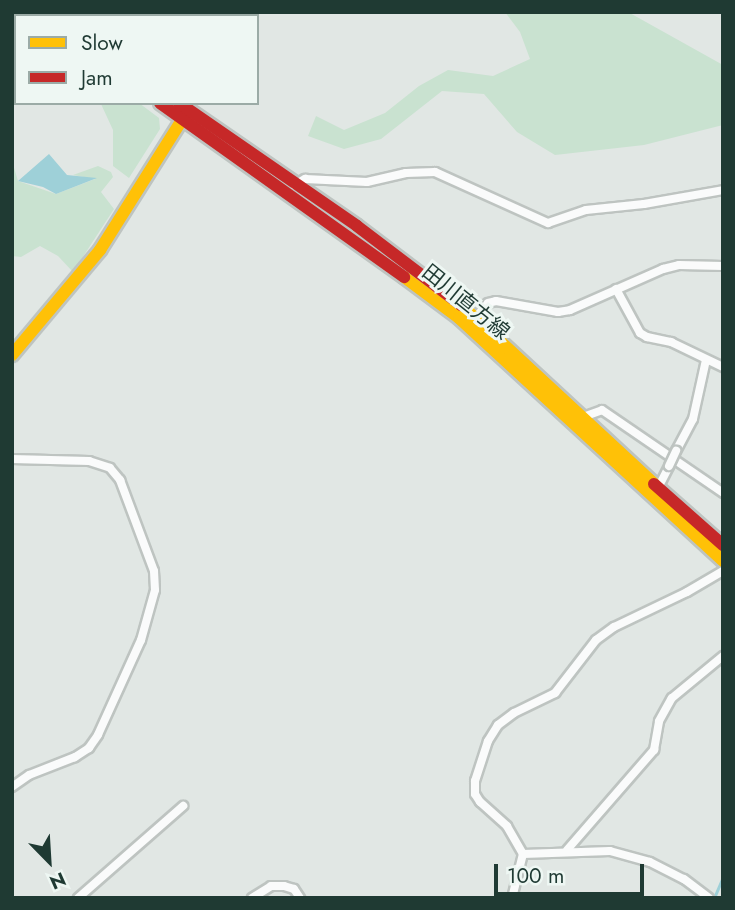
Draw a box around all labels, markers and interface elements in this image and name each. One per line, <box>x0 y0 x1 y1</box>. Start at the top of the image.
legend <box>14 14 259 105</box>
text: Slow <box>81 28 123 58</box>
text: Jam <box>81 63 113 93</box>
street label: 田川直方線 <box>417 259 515 345</box>
north arrow <box>14 826 84 896</box>
scale bar <box>497 850 648 894</box>
text: 100 m <box>507 861 564 891</box>
text: N <box>45 865 70 896</box>

